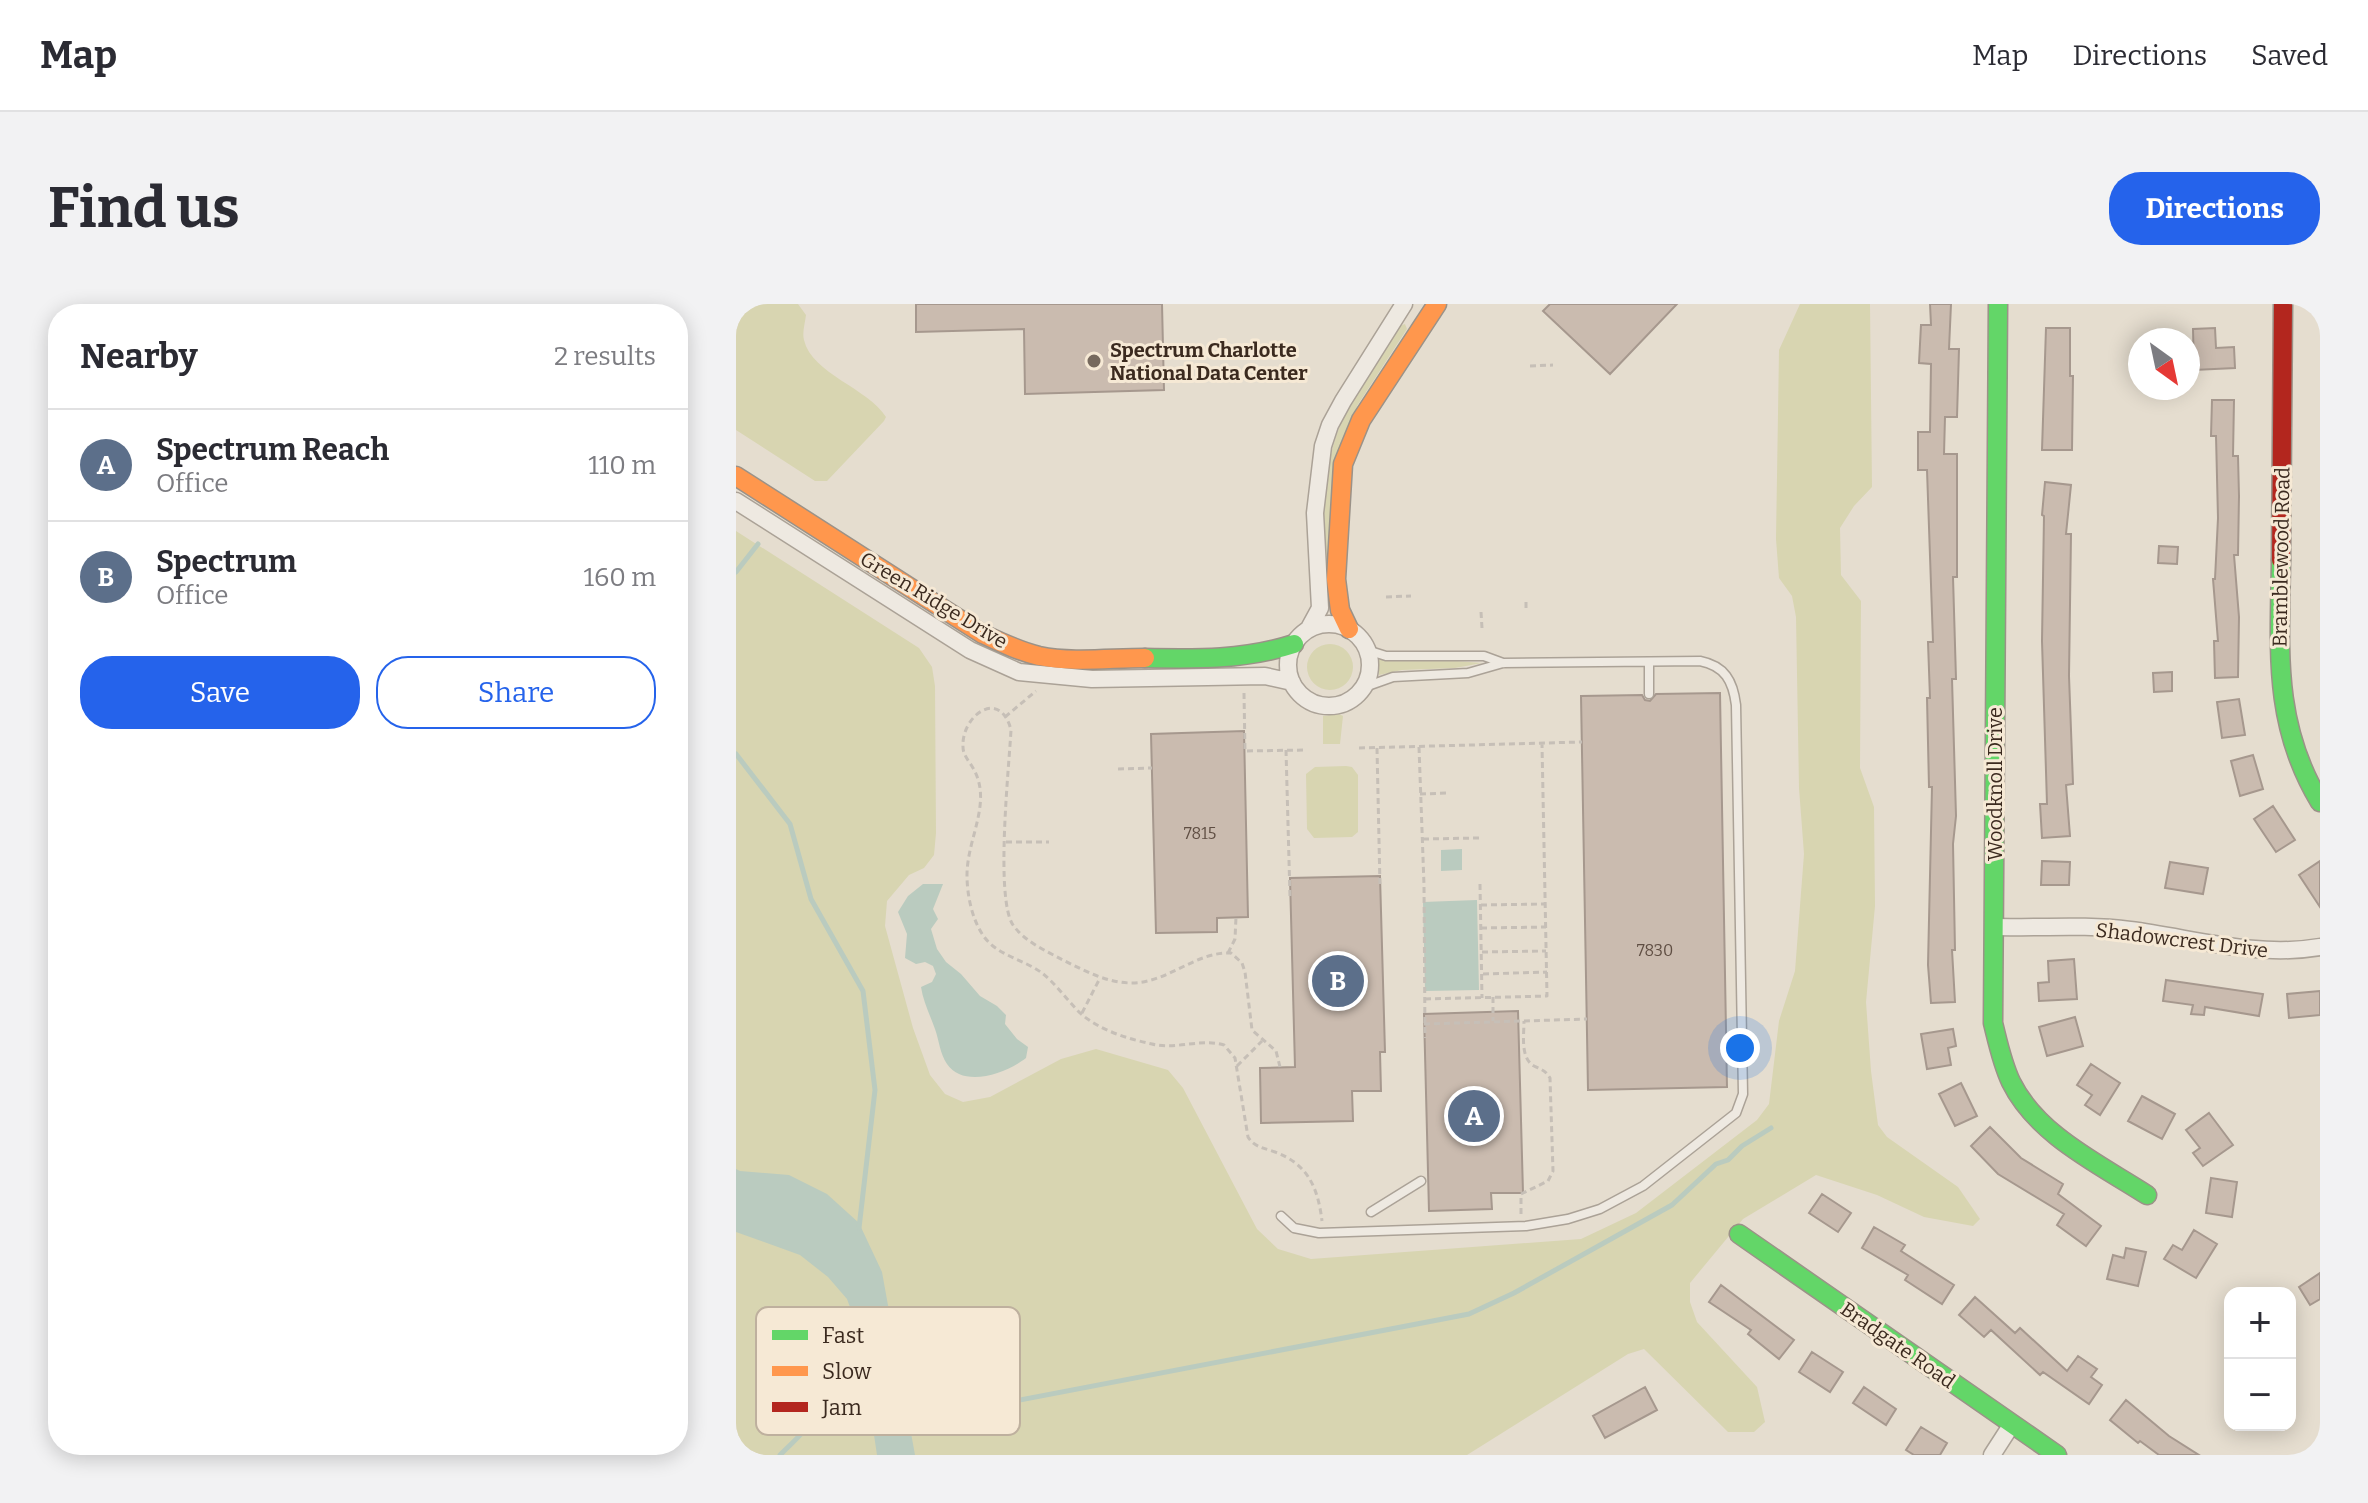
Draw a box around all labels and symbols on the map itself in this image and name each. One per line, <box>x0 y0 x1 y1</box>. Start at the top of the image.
north arrow <box>2128 328 2200 400</box>
place label: Spectrum Charlotte National Data Center <box>1110 338 1308 385</box>
marker: Spectrum Charlotte National Data Center <box>1085 352 1103 370</box>
street label: Bramblewood Road <box>2267 467 2295 647</box>
street label: Green Ridge Drive <box>856 547 1012 653</box>
street label: Woodknoll Drive <box>1983 707 2007 861</box>
house number: 7815 <box>1184 824 1216 843</box>
street label: Shadowcrest Drive <box>2094 918 2270 962</box>
house number: 7830 <box>1637 941 1673 960</box>
pin: B <box>1312 951 1364 1011</box>
your location <box>1720 1028 1760 1068</box>
pin: A <box>1448 1086 1500 1146</box>
street label: Bradgate Road <box>1836 1297 1960 1393</box>
legend <box>756 1307 1020 1435</box>
text: Fast <box>822 1322 864 1349</box>
text: Slow <box>822 1358 872 1385</box>
text: Jam <box>821 1394 862 1421</box>

